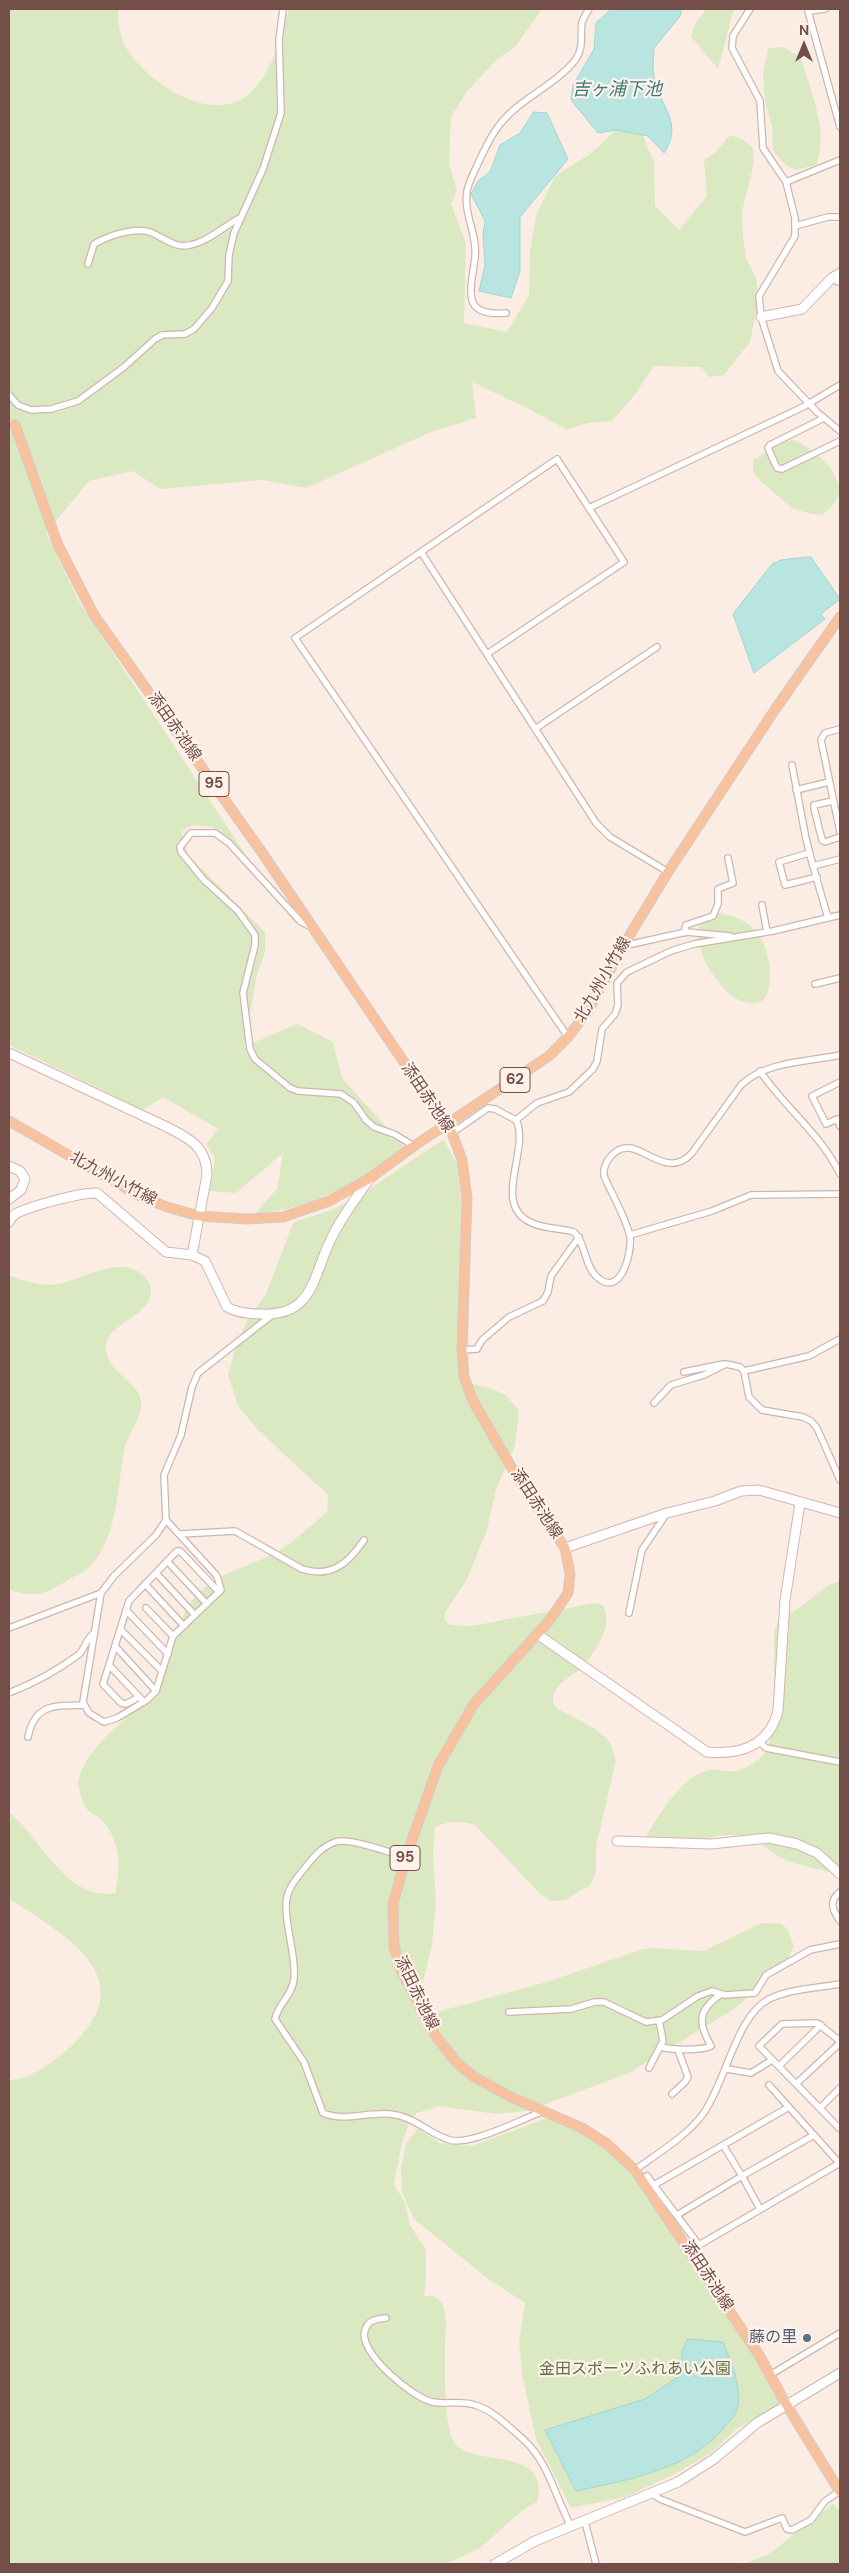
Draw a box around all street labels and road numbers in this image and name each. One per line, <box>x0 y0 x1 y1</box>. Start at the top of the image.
street label: 添田赤池線 <box>143 689 205 765</box>
road number: 95 <box>199 772 229 796</box>
street label: 北九州小竹線 <box>571 934 635 1026</box>
street label: 添田赤池線 <box>397 1059 457 1137</box>
road number: 62 <box>500 1068 530 1092</box>
street label: 北九州小竹線 <box>66 1148 160 1210</box>
street label: 添田赤池線 <box>506 1465 566 1543</box>
road number: 95 <box>390 1846 420 1870</box>
street label: 添田赤池線 <box>390 1953 442 2033</box>
street label: 添田赤池線 <box>677 2237 737 2315</box>

